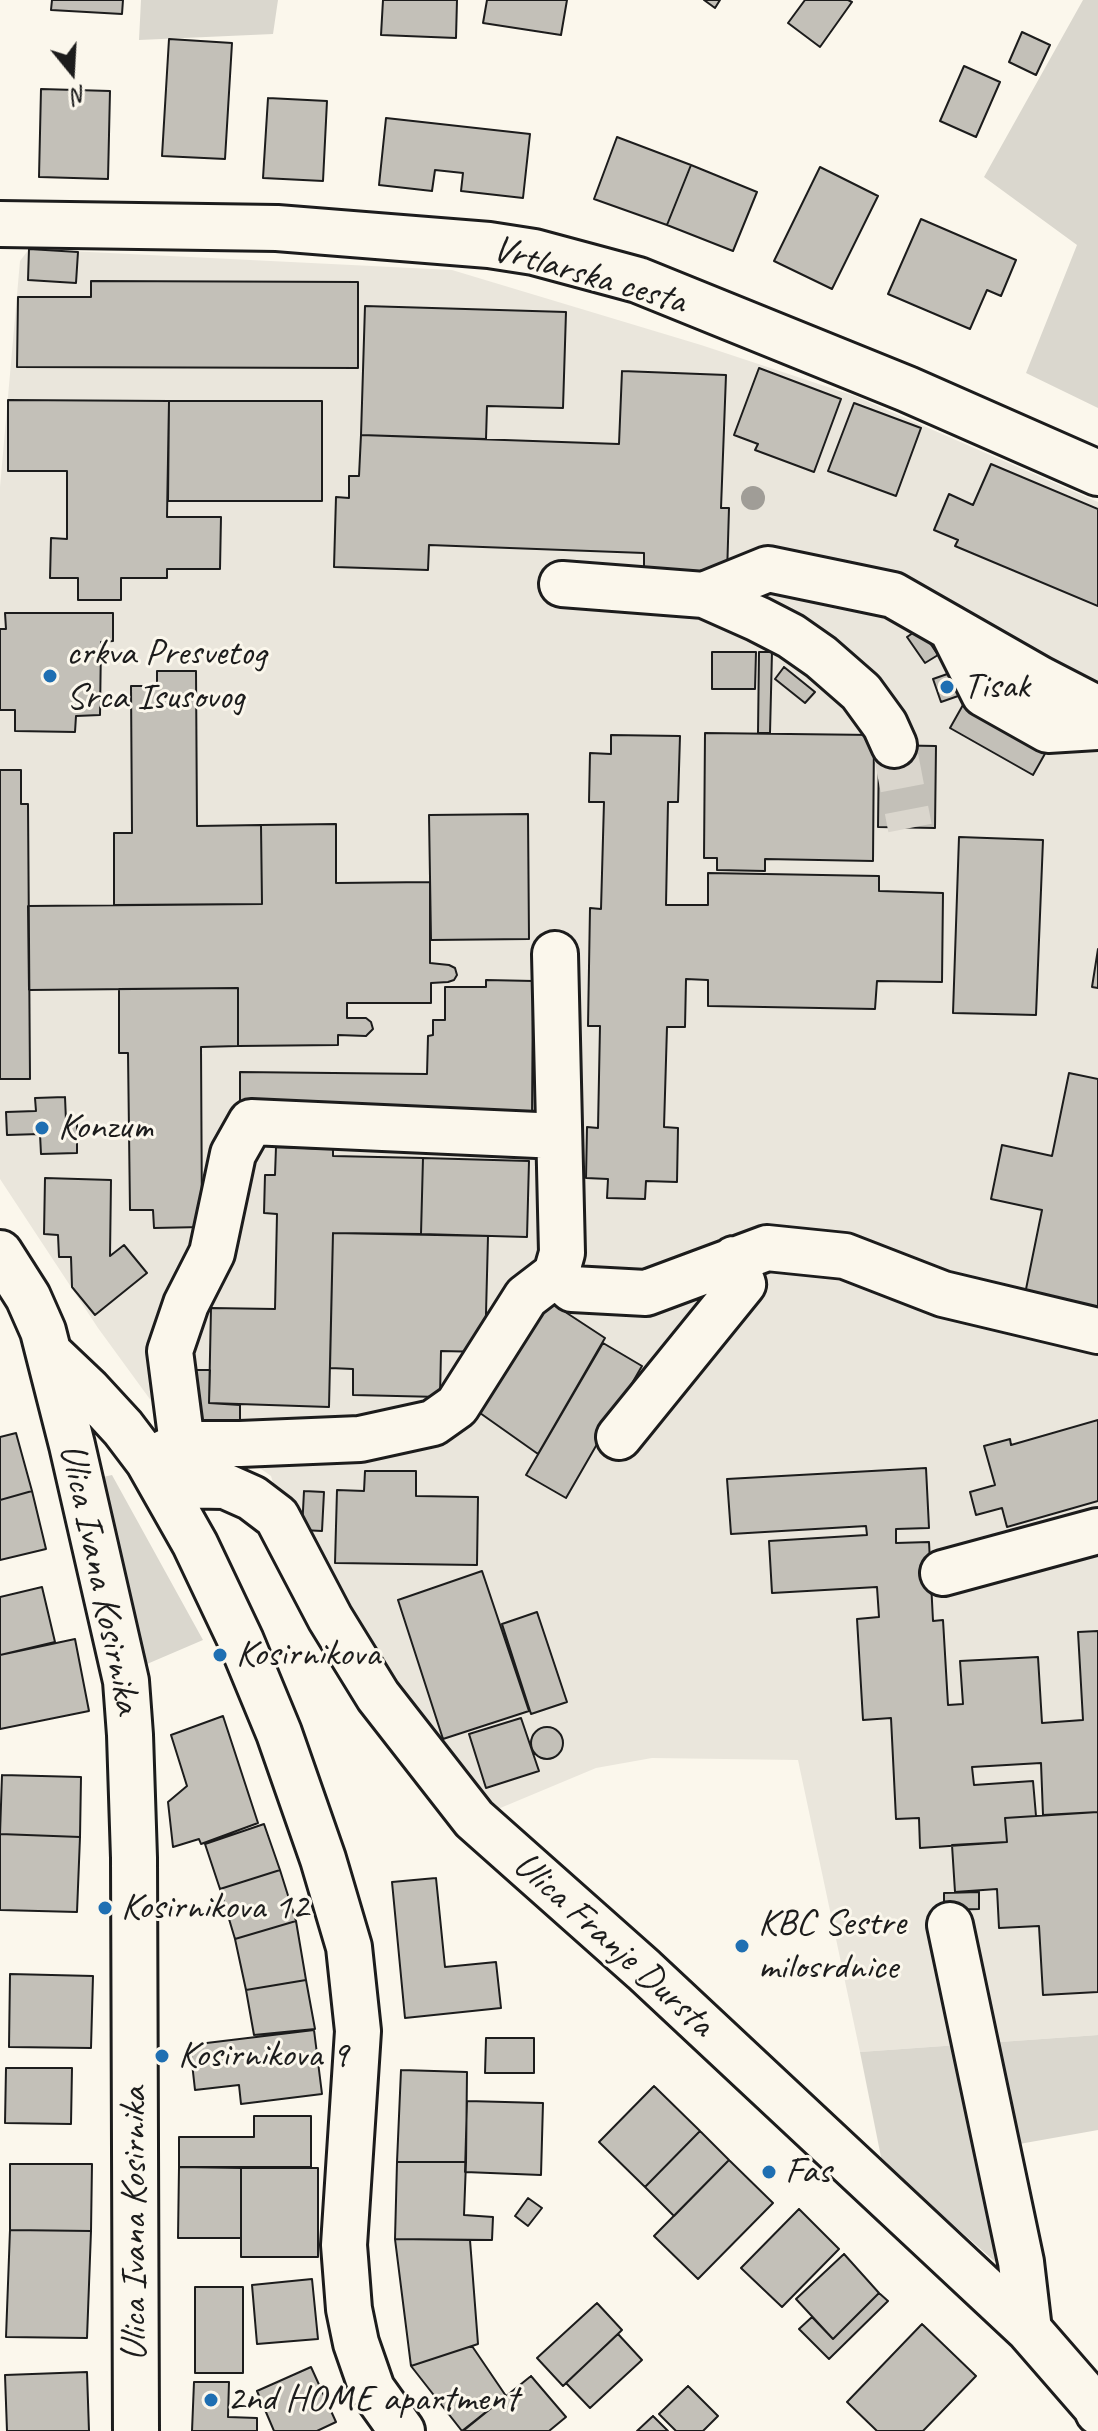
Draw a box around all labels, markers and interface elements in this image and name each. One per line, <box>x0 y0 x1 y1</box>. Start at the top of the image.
north arrow <box>32 32 112 112</box>
text: N <box>69 79 90 110</box>
street label: Vrtlarska cesta <box>487 227 691 325</box>
place label: crkva Presvetog Srca Isusovog <box>66 631 266 720</box>
place label: Tisak <box>963 664 1030 710</box>
marker: crkva Presvetog Srca Isusovog <box>41 667 59 685</box>
marker: Tisak <box>938 678 956 696</box>
place label: Konzum <box>58 1105 153 1151</box>
marker: Konzum <box>33 1119 51 1137</box>
street label: Ulica Ivana Kosirnika <box>48 1440 150 1718</box>
place label: Kosirnikova <box>236 1632 380 1678</box>
marker: Kosirnikova <box>211 1646 229 1664</box>
street label: Ulica Franje Dursta <box>503 1843 723 2047</box>
place label: Kosirnikova 12 <box>121 1885 308 1931</box>
marker: Kosirnikova 12 <box>96 1899 114 1917</box>
place label: KBC Sestre milosrdnice <box>758 1901 906 1990</box>
marker: KBC Sestre milosrdnice <box>733 1937 751 1955</box>
place label: Kosirnikova 9 <box>178 2033 348 2079</box>
marker: Kosirnikova 9 <box>153 2047 171 2065</box>
street label: Ulica Ivana Kosirnika <box>112 2087 158 2361</box>
place label: Fas <box>785 2149 831 2195</box>
marker: Fas <box>760 2163 778 2181</box>
place label: 2nd HOME apartment <box>227 2377 518 2423</box>
marker: 2nd HOME apartment <box>202 2391 220 2409</box>

